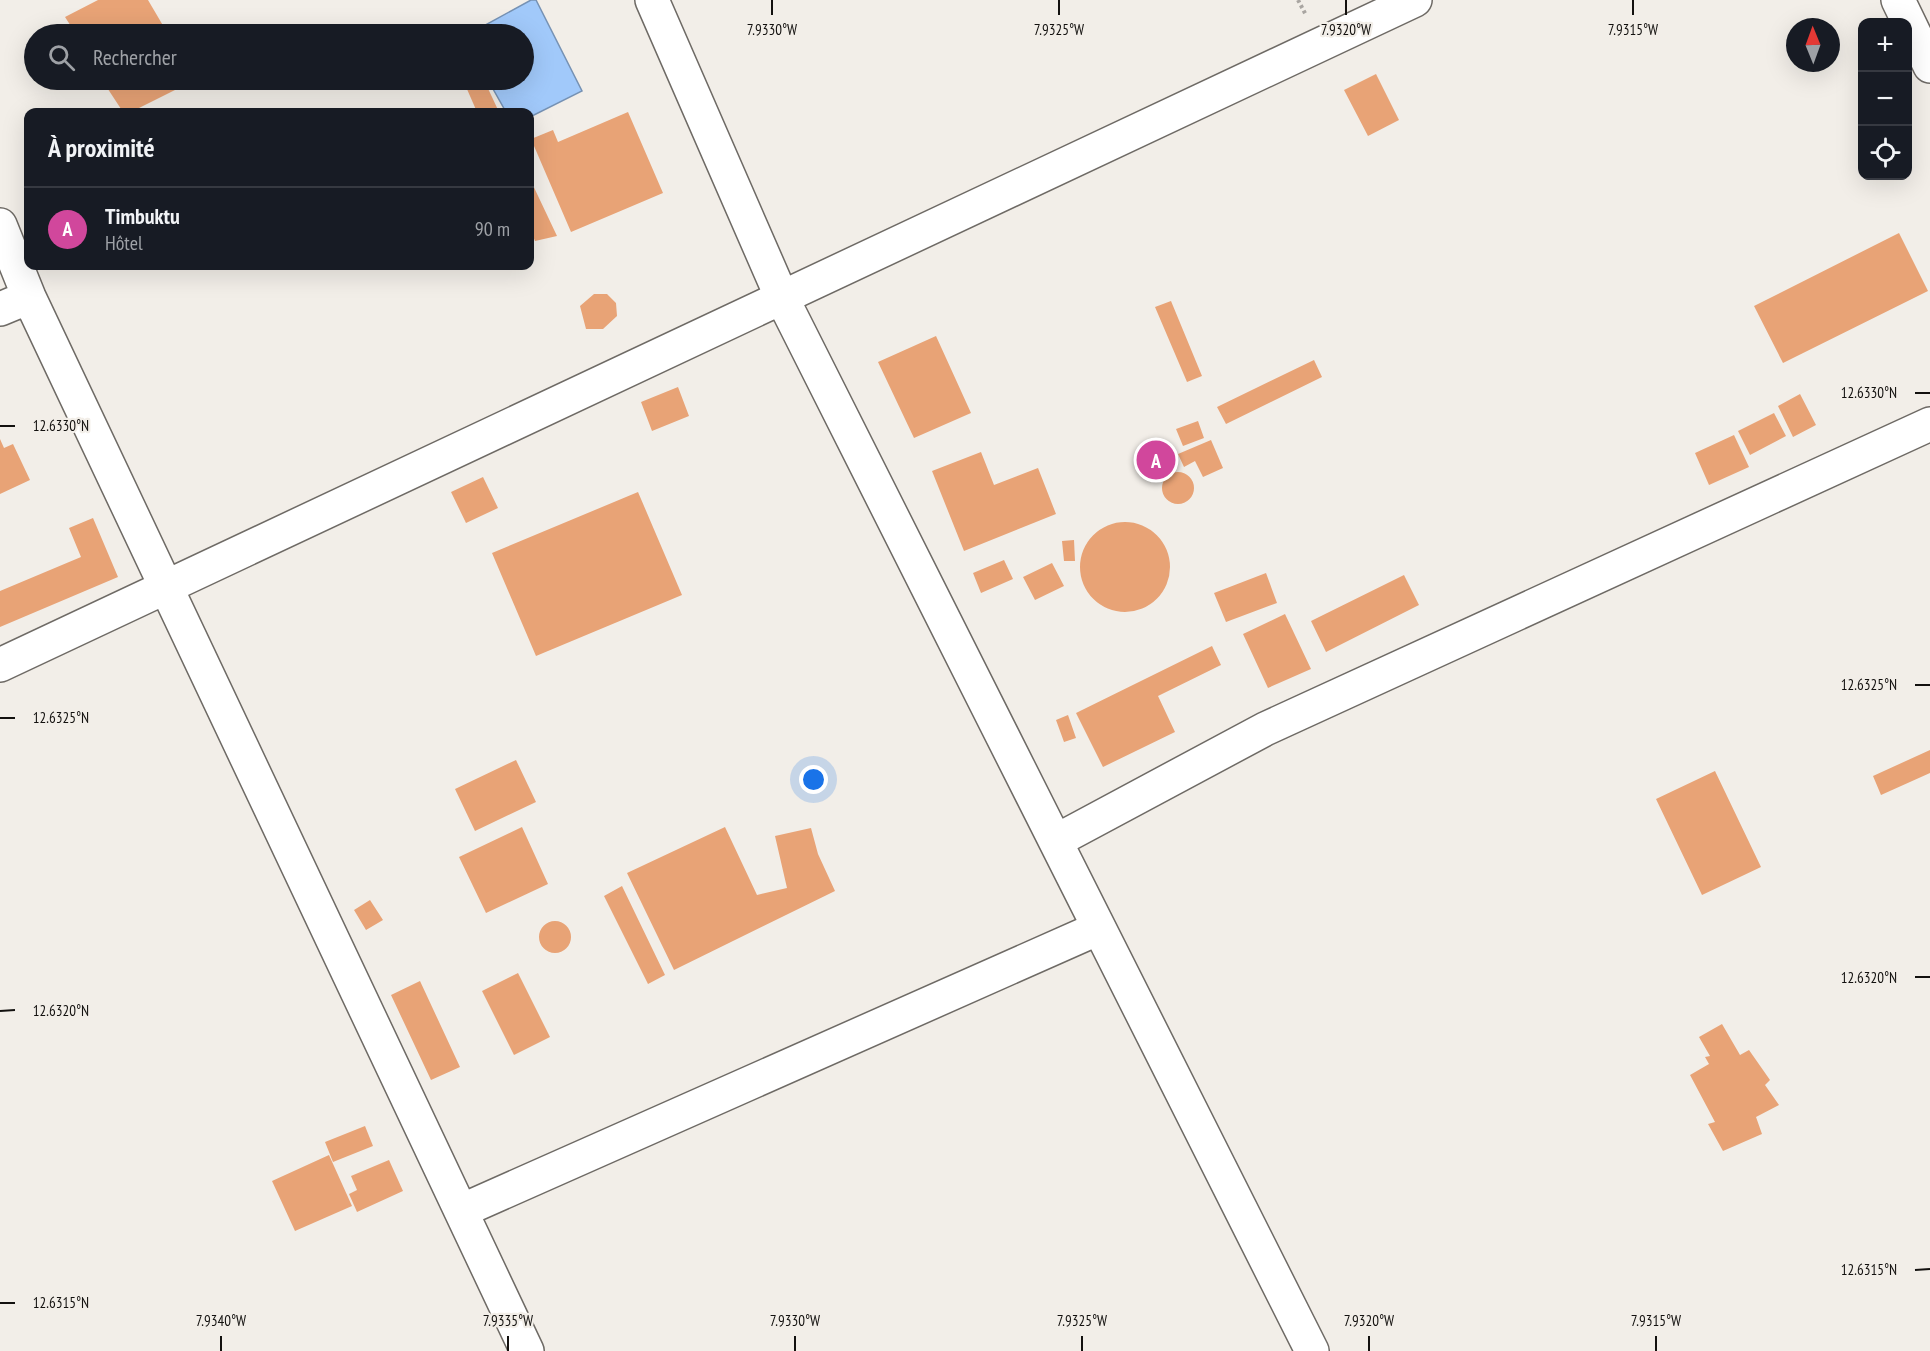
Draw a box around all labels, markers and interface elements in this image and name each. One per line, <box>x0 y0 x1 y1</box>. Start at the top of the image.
north arrow <box>1786 18 1840 72</box>
map controls <box>1858 18 1912 180</box>
button: + <box>1858 18 1912 72</box>
text: 7.9330°W <box>747 20 797 39</box>
text: 7.9325°W <box>1034 20 1084 39</box>
text: 7.9320°W <box>1321 20 1371 39</box>
text: 7.9315°W <box>1608 20 1658 39</box>
search box <box>24 24 534 90</box>
icon: search <box>45 41 78 74</box>
text: Rechercher <box>93 43 177 71</box>
button: − <box>1858 72 1912 126</box>
button: locate <box>1858 126 1912 180</box>
text: À proximité <box>48 131 155 164</box>
text: Timbuktu <box>105 202 180 230</box>
text: A <box>62 216 73 242</box>
text: 90 m <box>475 216 510 242</box>
text: Hôtel <box>105 230 143 256</box>
text: 12.6330°N <box>1841 383 1897 402</box>
text: 12.6330°N <box>33 416 89 435</box>
pin: A <box>1136 438 1176 482</box>
text: 12.6325°N <box>1841 675 1897 694</box>
text: 12.6325°N <box>33 708 89 727</box>
your location <box>799 765 828 794</box>
text: 12.6320°N <box>1841 968 1897 987</box>
text: 12.6320°N <box>33 1001 89 1020</box>
text: 12.6315°N <box>1841 1260 1897 1279</box>
text: 12.6315°N <box>33 1293 89 1312</box>
text: 7.9340°W <box>196 1311 246 1330</box>
text: 7.9335°W <box>483 1311 533 1330</box>
text: 7.9330°W <box>770 1311 820 1330</box>
text: 7.9325°W <box>1057 1311 1107 1330</box>
text: 7.9320°W <box>1344 1311 1394 1330</box>
text: 7.9315°W <box>1631 1311 1681 1330</box>

